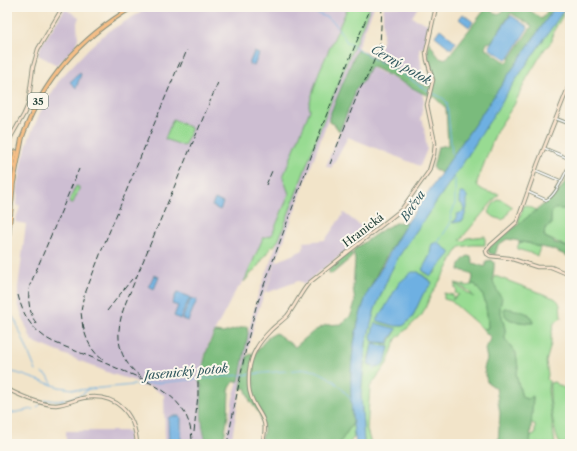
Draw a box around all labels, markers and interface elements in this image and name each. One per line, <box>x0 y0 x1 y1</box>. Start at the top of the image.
water label: Černý potok <box>369 41 435 88</box>
road number: 35 <box>28 93 48 109</box>
water label: Bečva <box>396 187 428 225</box>
street label: Hranická <box>340 210 386 250</box>
water label: Jasenický potok <box>139 360 229 383</box>

